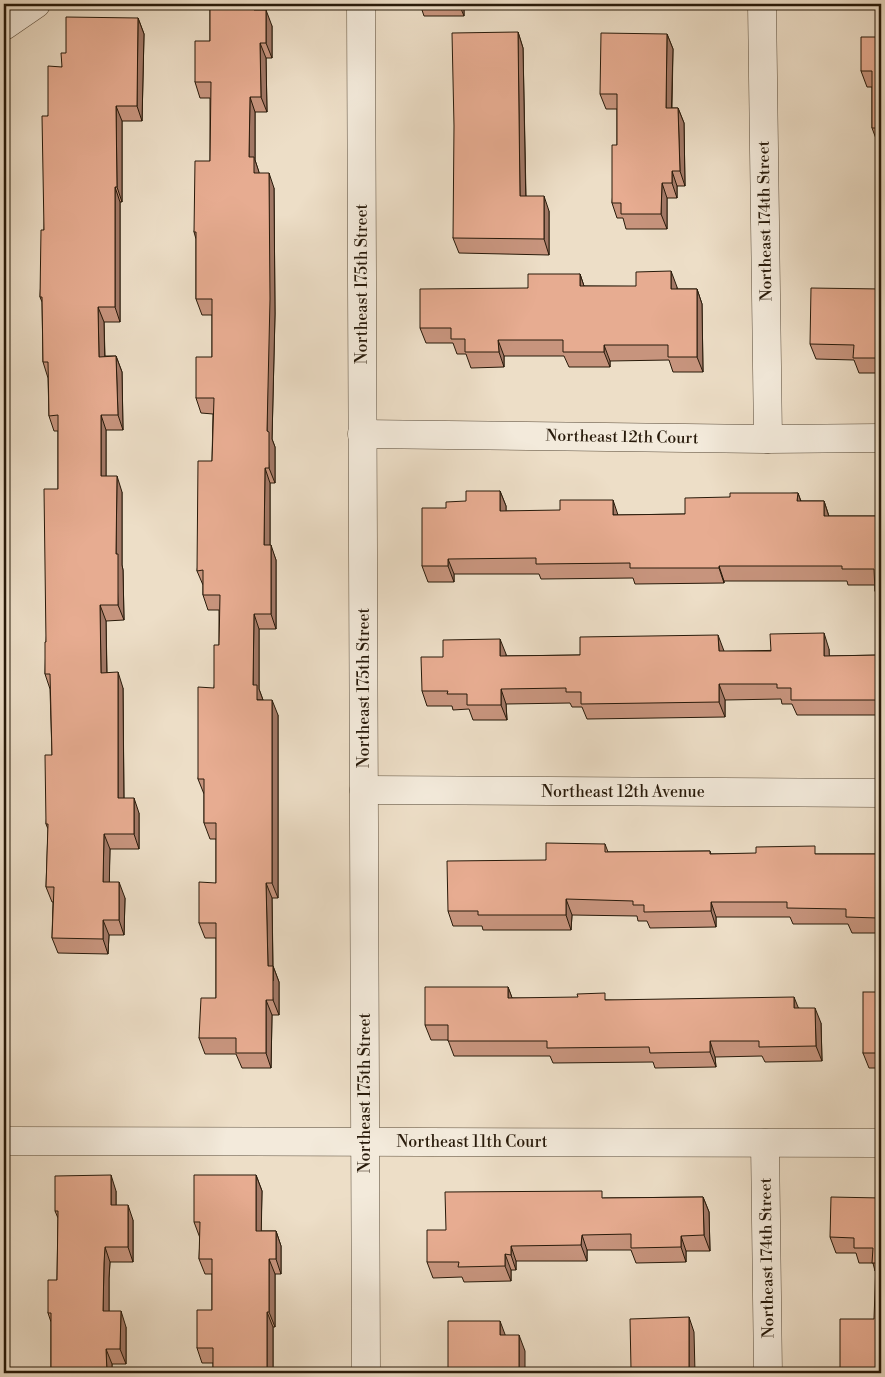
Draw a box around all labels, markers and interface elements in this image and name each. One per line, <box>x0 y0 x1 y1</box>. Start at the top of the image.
street label: Northeast 174th Street <box>754 140 776 301</box>
street label: Northeast 175th Street <box>352 203 372 364</box>
street label: Northeast 12th Court <box>545 426 699 448</box>
street label: Northeast 175th Street <box>354 607 374 768</box>
street label: Northeast 12th Avenue <box>541 782 705 802</box>
street label: Northeast 175th Street <box>355 1012 375 1173</box>
street label: Northeast 11th Court <box>397 1132 548 1152</box>
street label: Northeast 174th Street <box>756 1177 778 1338</box>

